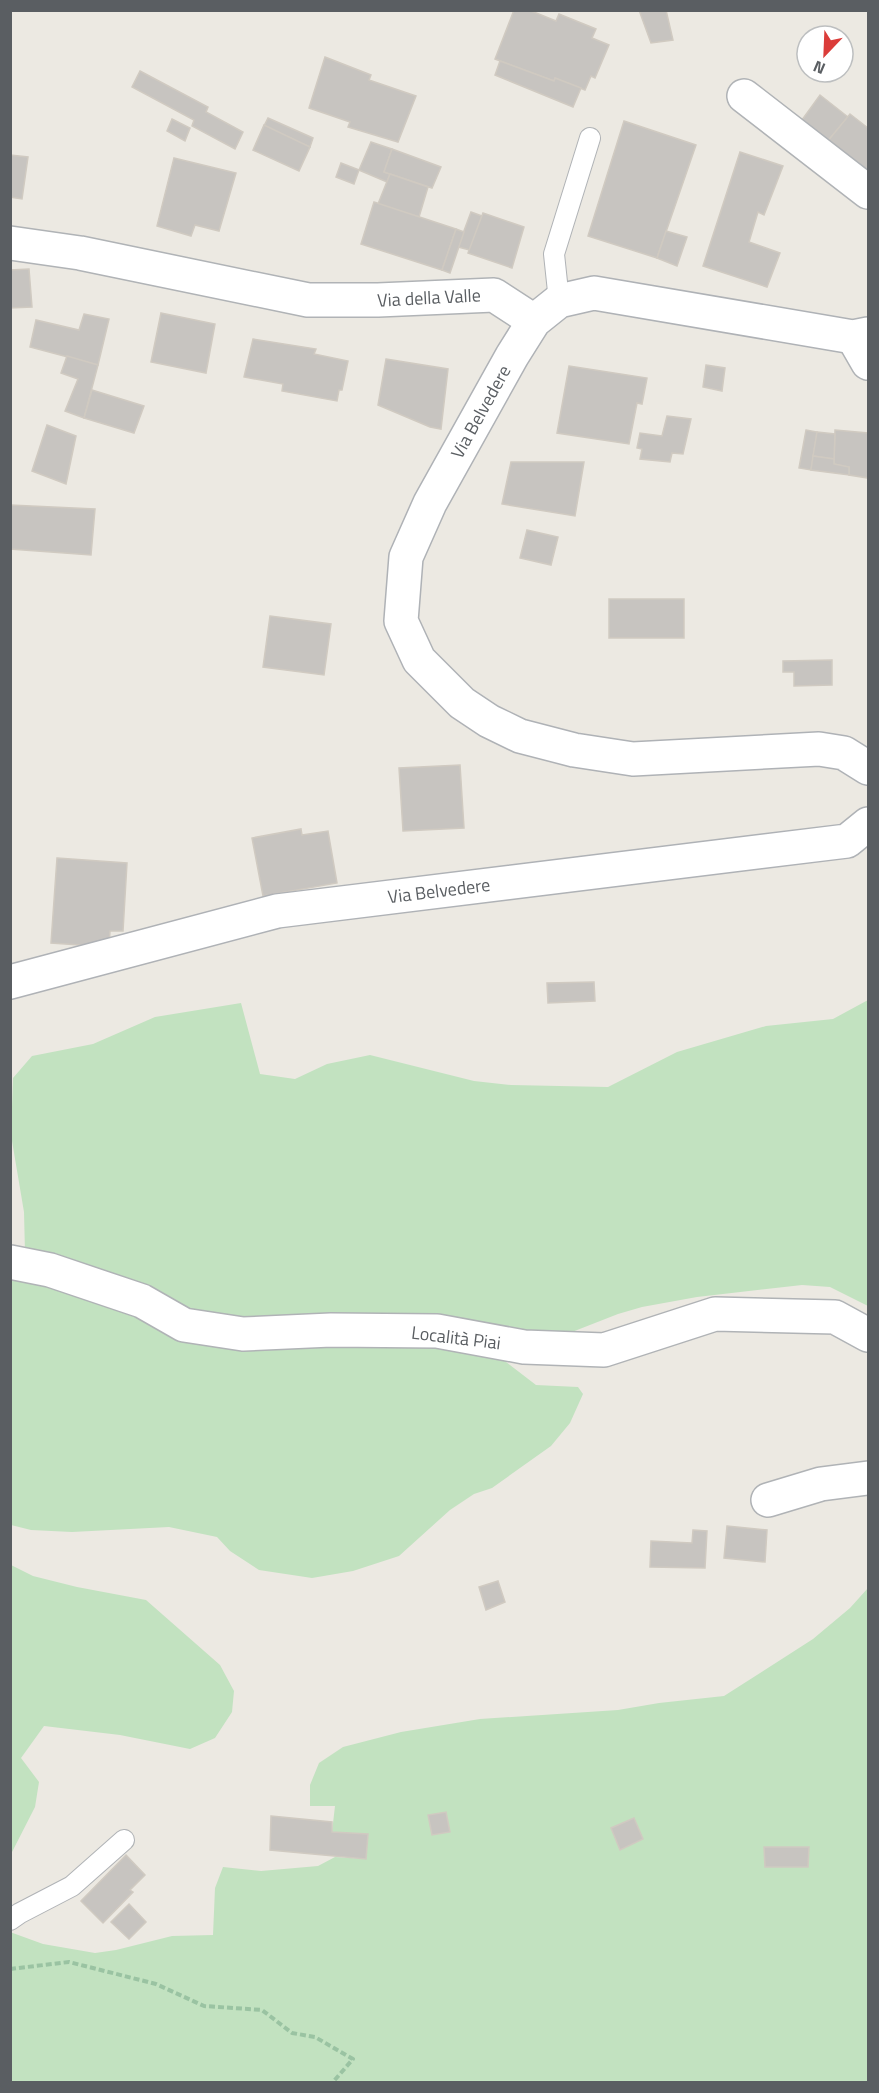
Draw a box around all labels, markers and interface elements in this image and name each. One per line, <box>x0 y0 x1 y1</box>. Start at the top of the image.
north arrow <box>795 24 855 84</box>
text: N <box>809 55 829 81</box>
street label: Via della Valle <box>376 281 481 314</box>
street label: Via Belvedere <box>444 360 517 463</box>
street label: Via Belvedere <box>386 871 492 910</box>
street label: Località Piai <box>410 1319 502 1356</box>

